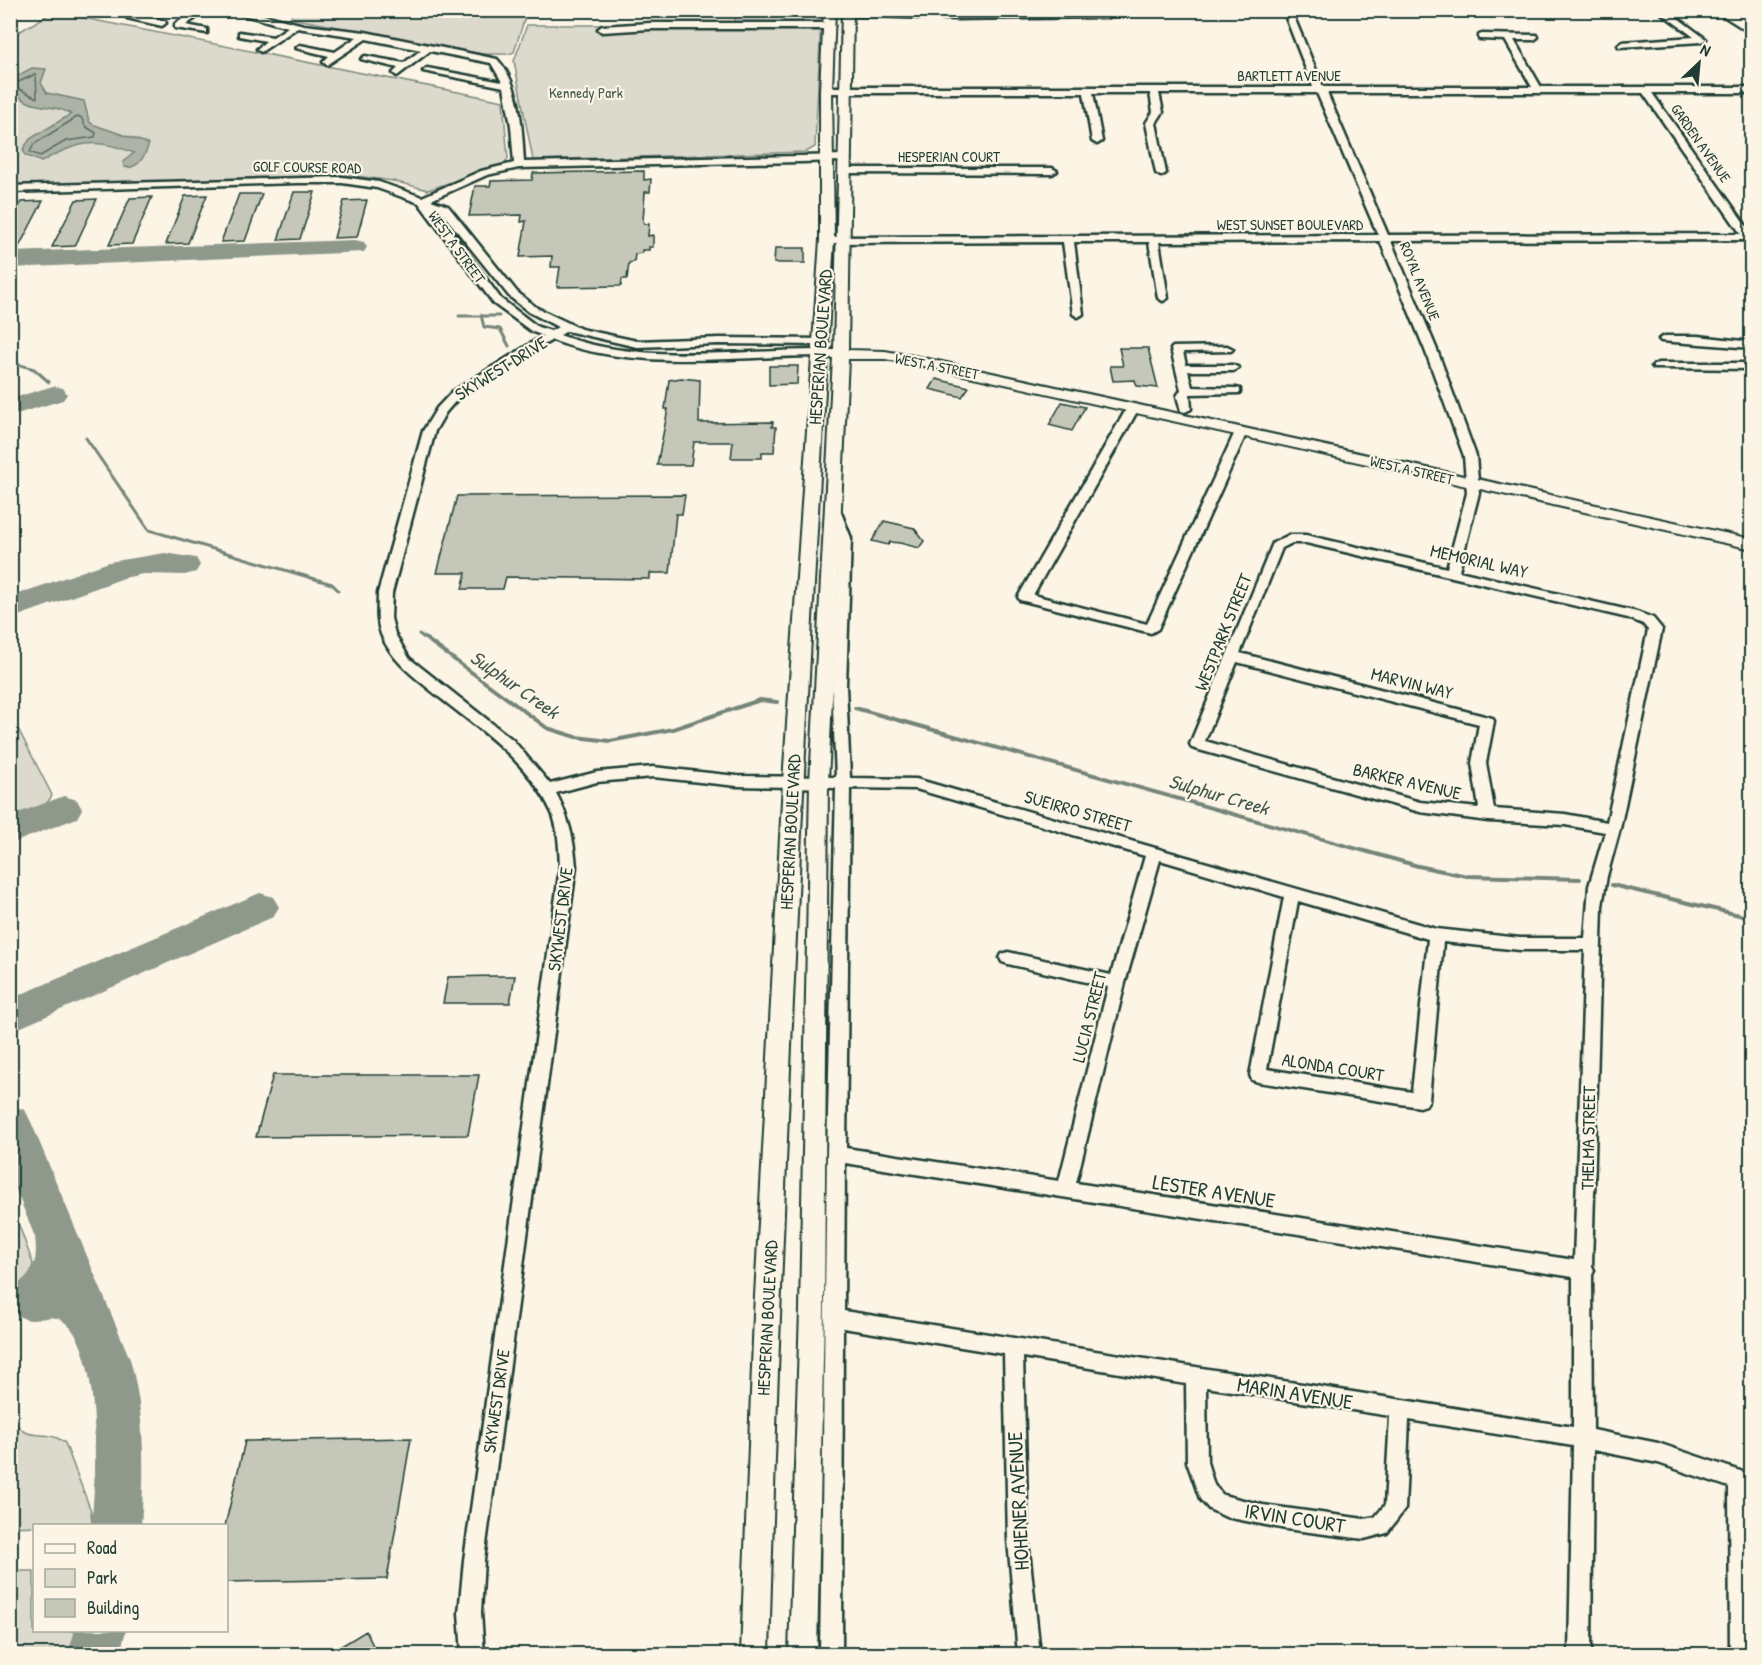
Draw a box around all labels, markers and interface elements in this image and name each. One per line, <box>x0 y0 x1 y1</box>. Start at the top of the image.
north arrow <box>1669 33 1729 93</box>
text: N <box>1697 38 1715 61</box>
street label: BARTLETT AVENUE <box>1237 65 1341 86</box>
park label: Kennedy Park <box>549 82 623 103</box>
street label: GARDEN AVENUE <box>1666 99 1736 187</box>
street label: HESPERIAN COURT <box>898 146 1001 167</box>
street label: GOLF COURSE ROAD <box>253 156 362 178</box>
street label: WEST A STREET <box>424 206 491 288</box>
street label: WEST SUNSET BOULEVARD <box>1217 214 1364 235</box>
street label: ROYAL AVENUE <box>1395 238 1445 324</box>
street label: HESPERIAN BOULEVARD <box>802 268 838 425</box>
street label: SKYWEST DRIVE <box>450 330 552 406</box>
street label: WEST A STREET <box>893 348 982 385</box>
street label: WEST A STREET <box>1368 450 1457 490</box>
street label: MEMORIAL WAY <box>1428 538 1530 584</box>
street label: WESTPARK STREET <box>1188 569 1258 694</box>
water label: Sulphur Creek <box>465 644 566 726</box>
street label: MARVIN WAY <box>1368 661 1456 705</box>
street label: HESPERIAN BOULEVARD <box>773 753 807 910</box>
street label: BARKER AVENUE <box>1351 756 1463 806</box>
water label: Sulphur Creek <box>1166 767 1274 823</box>
street label: SUEIRRO STREET <box>1022 784 1135 838</box>
street label: SKYWEST DRIVE <box>541 866 579 972</box>
street label: LUCIA STREET <box>1066 968 1112 1065</box>
street label: ALONDA COURT <box>1280 1047 1386 1087</box>
street label: THELMA STREET <box>1575 1085 1601 1190</box>
street label: LESTER AVENUE <box>1151 1167 1277 1215</box>
street label: HESPERIAN BOULEVARD <box>750 1239 784 1396</box>
street label: SKYWEST DRIVE <box>476 1347 516 1454</box>
street label: MARIN AVENUE <box>1235 1370 1355 1416</box>
street label: HOHENER AVENUE <box>1000 1431 1036 1571</box>
street label: IRVIN COURT <box>1243 1496 1348 1540</box>
legend <box>33 1524 228 1632</box>
text: Road <box>87 1535 117 1560</box>
text: Park <box>87 1565 118 1590</box>
text: Building <box>87 1595 139 1620</box>

